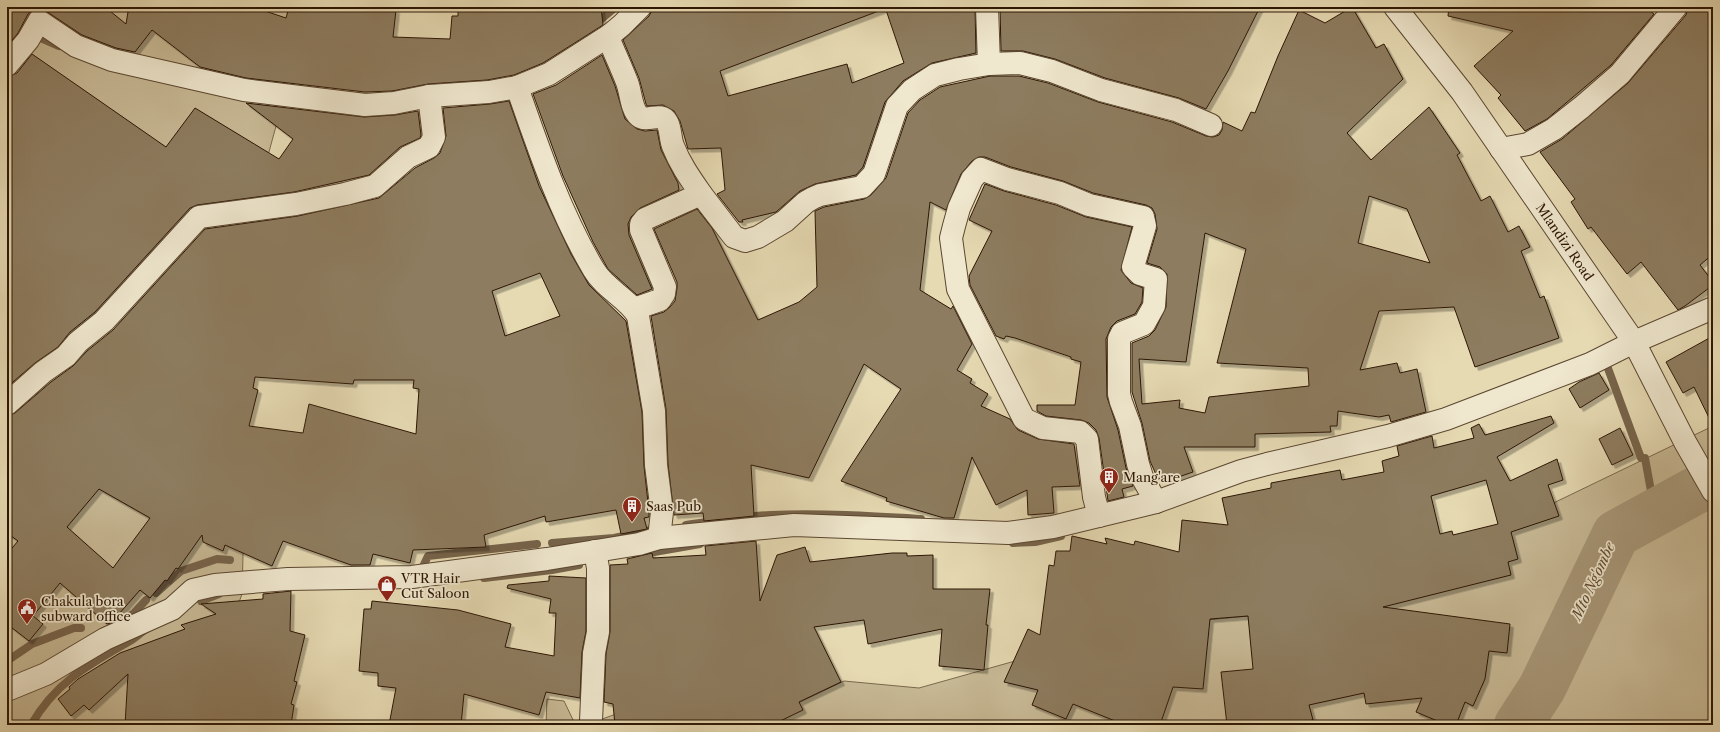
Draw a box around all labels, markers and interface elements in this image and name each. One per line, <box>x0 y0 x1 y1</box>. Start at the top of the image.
street label: Mlandizi Road <box>1533 200 1597 284</box>
building icon: Mang'are <box>1098 466 1120 494</box>
place label: Mang'are <box>1123 469 1180 485</box>
building icon: Saas Pub <box>621 495 643 523</box>
place label: Saas Pub <box>646 498 701 514</box>
water label: Mto Ng'ombe <box>1566 538 1619 624</box>
place label: VTR Hair Cut Saloon <box>400 570 470 601</box>
shop icon: VTR Hair Cut Saloon <box>376 574 398 602</box>
place label: Chakula bora subward office <box>41 593 131 624</box>
public building icon: Chakula bora subward office <box>16 597 38 625</box>

